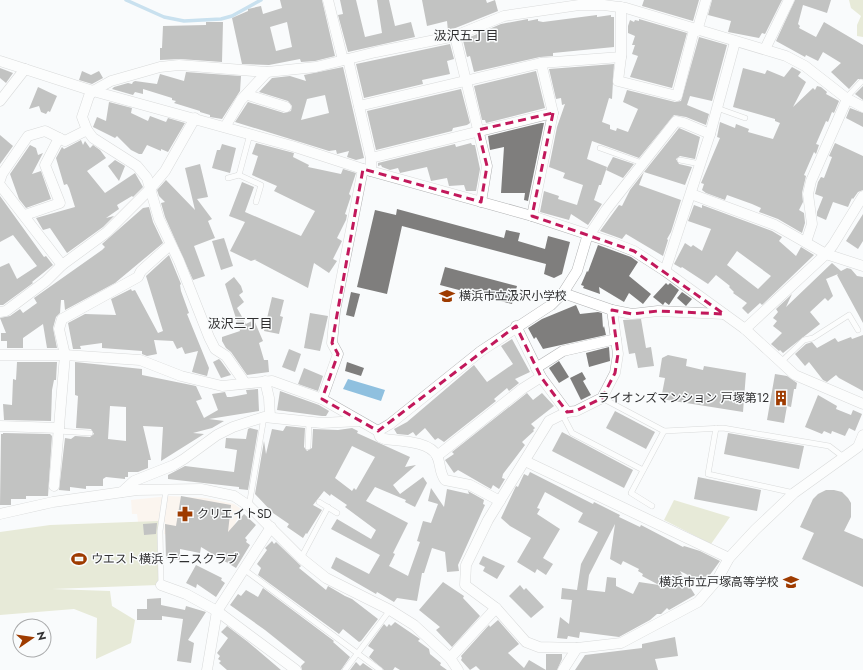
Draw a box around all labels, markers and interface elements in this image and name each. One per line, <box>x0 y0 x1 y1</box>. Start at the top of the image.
district label: 汲沢五丁目 <box>433 26 499 45</box>
school or university icon: 横浜市立汲沢小学校 <box>438 287 456 305</box>
place label: 横浜市立汲沢小学校 <box>459 287 567 305</box>
district label: 汲沢三丁目 <box>207 314 273 333</box>
place label: ライオンズマンション 戸塚第12 <box>597 389 769 407</box>
building icon: ライオンズマンション 戸塚第12 <box>772 389 790 407</box>
pharmacy icon: クリエイトSD <box>176 505 194 523</box>
place label: クリエイトSD <box>197 505 272 523</box>
sports icon: ウエスト横浜 テニスクラブ <box>70 550 88 568</box>
place label: ウエスト横浜 テニスクラブ <box>91 550 239 568</box>
place label: 横浜市立戸塚高等学校 <box>659 573 779 591</box>
school or university icon: 横浜市立戸塚高等学校 <box>782 573 800 591</box>
north arrow <box>12 618 52 658</box>
text: N <box>33 630 51 642</box>

